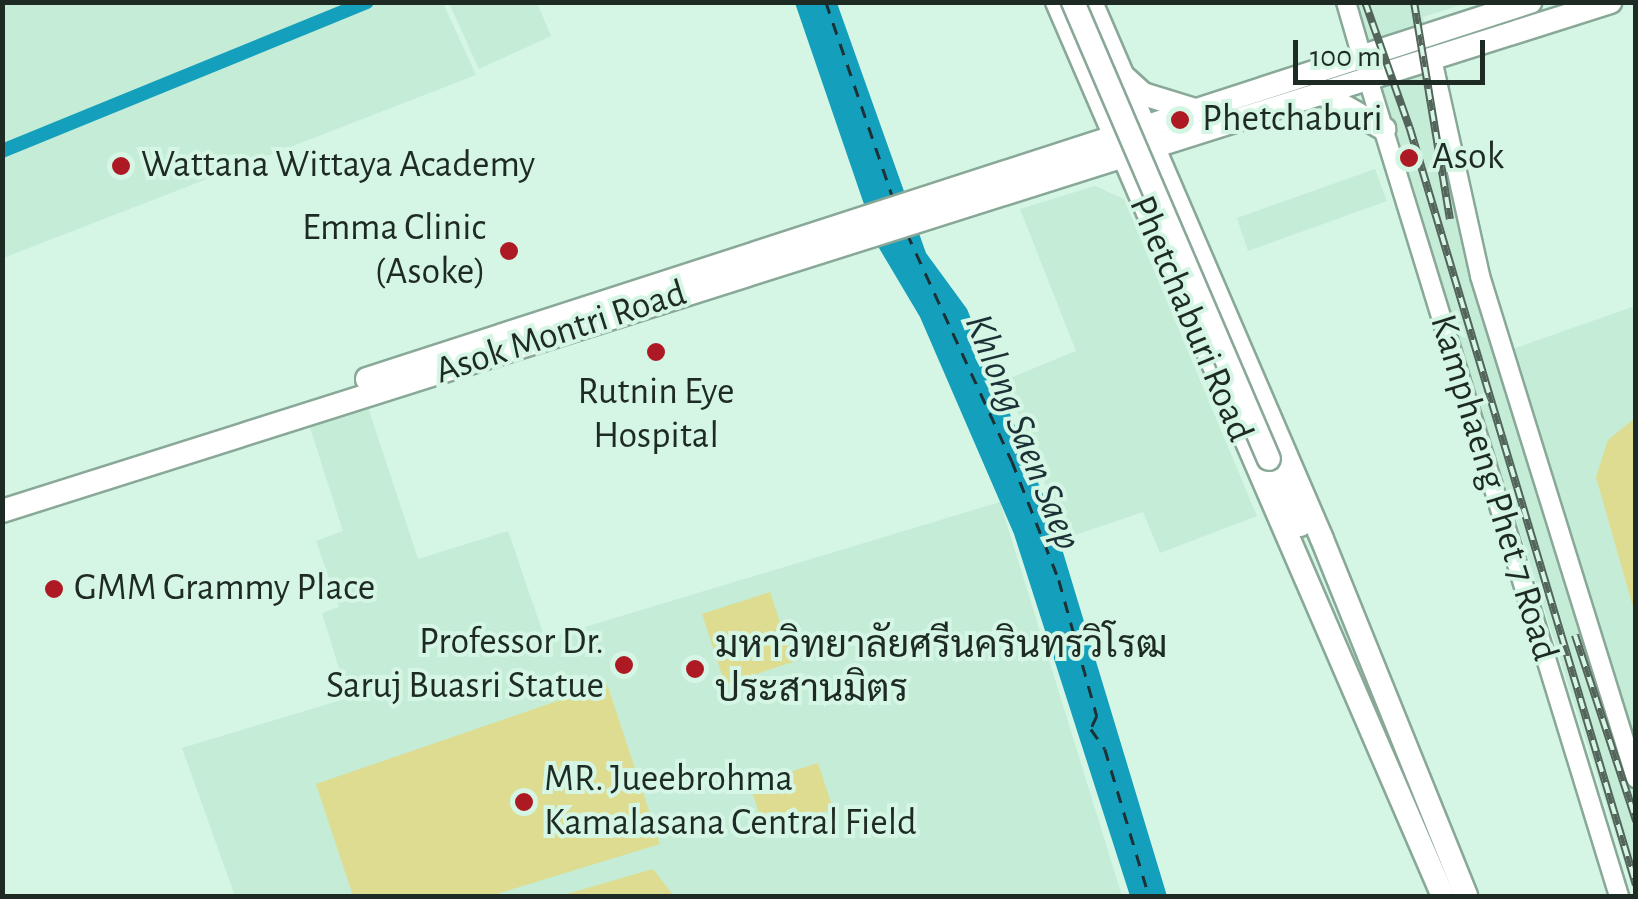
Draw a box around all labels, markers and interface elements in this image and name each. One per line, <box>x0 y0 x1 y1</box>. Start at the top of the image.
scale bar <box>1298 20 1490 82</box>
text: 100 m <box>1310 42 1381 72</box>
place label: Phetchaburi <box>1202 97 1383 143</box>
marker: Phetchaburi <box>1167 107 1193 133</box>
place label: Asok <box>1432 135 1504 181</box>
place label: Wattana Wittaya Academy <box>141 143 535 189</box>
marker: Asok <box>1396 145 1422 171</box>
marker: Wattana Wittaya Academy <box>110 155 132 177</box>
street label: Phetchaburi Road <box>1118 189 1262 449</box>
place label: Emma Clinic (Asoke) <box>302 206 486 296</box>
marker: Emma Clinic (Asoke) <box>496 238 522 264</box>
street label: Asok Montri Road <box>430 271 692 395</box>
water label: Khlong Saen Saep <box>954 307 1092 557</box>
street label: Kamphaeng Phet 7 Road <box>1419 309 1567 667</box>
marker: Rutnin Eye Hospital <box>643 339 669 365</box>
place label: Rutnin Eye Hospital <box>578 370 734 459</box>
place label: GMM Grammy Place <box>74 566 375 612</box>
marker: GMM Grammy Place <box>43 578 65 600</box>
place label: Professor Dr. Saruj Buasri Statue <box>326 620 604 709</box>
place label: มหาวิทยาลัยศรีนครินทรวิโรฒ ประสานมิตร <box>715 624 1167 714</box>
marker: Professor Dr. Saruj Buasri Statue <box>613 654 635 676</box>
marker: มหาวิทยาลัยศรีนครินทรวิโรฒ ประสานมิตร <box>684 658 706 680</box>
place label: MR. Jueebrohma Kamalasana Central Field <box>544 757 917 846</box>
marker: MR. Jueebrohma Kamalasana Central Field <box>513 791 535 813</box>

